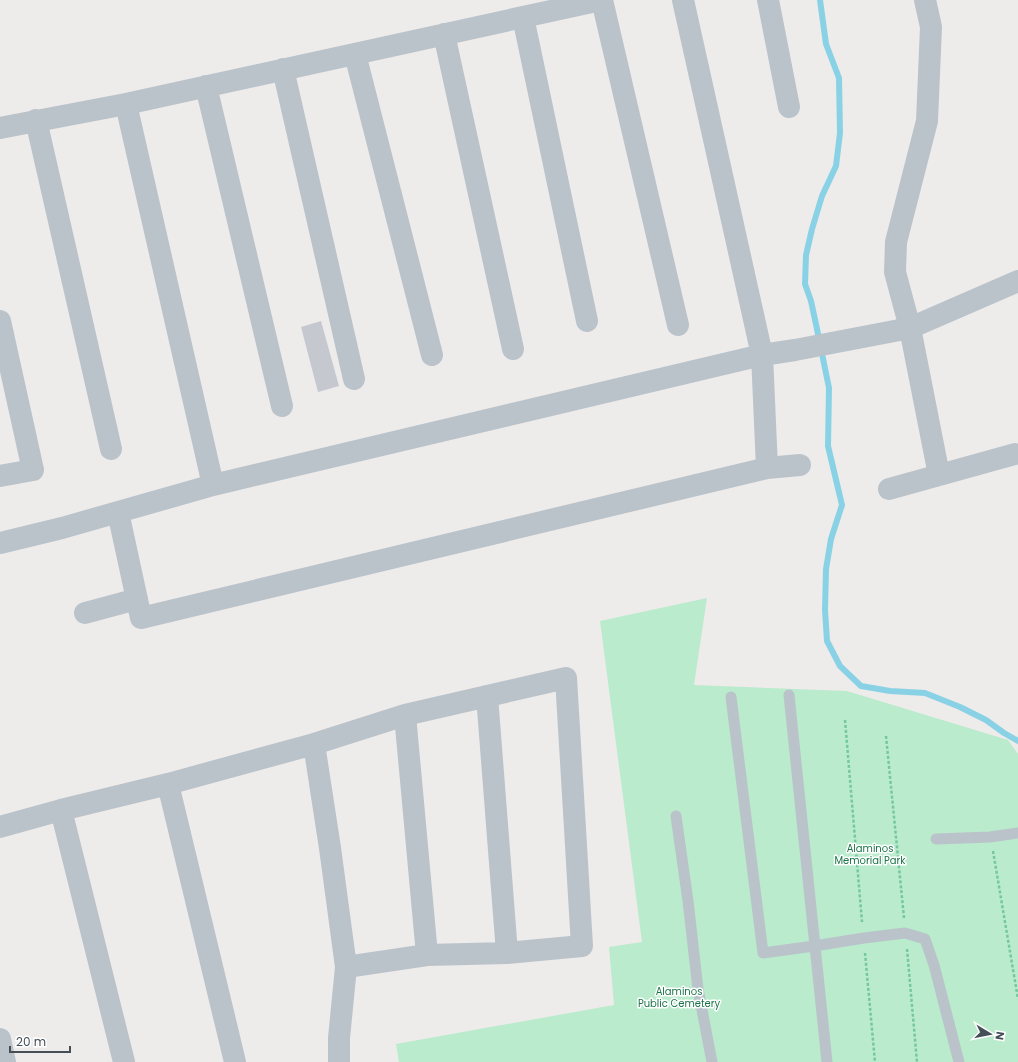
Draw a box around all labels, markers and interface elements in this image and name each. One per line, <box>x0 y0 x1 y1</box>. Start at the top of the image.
park label: Alaminos Memorial Park <box>834 841 906 868</box>
park label: Alaminos Public Cemetery <box>638 984 720 1011</box>
north arrow <box>970 1014 1010 1054</box>
scale bar <box>10 1028 70 1054</box>
text: N <box>991 1030 1008 1041</box>
text: 20 m <box>16 1033 46 1050</box>

